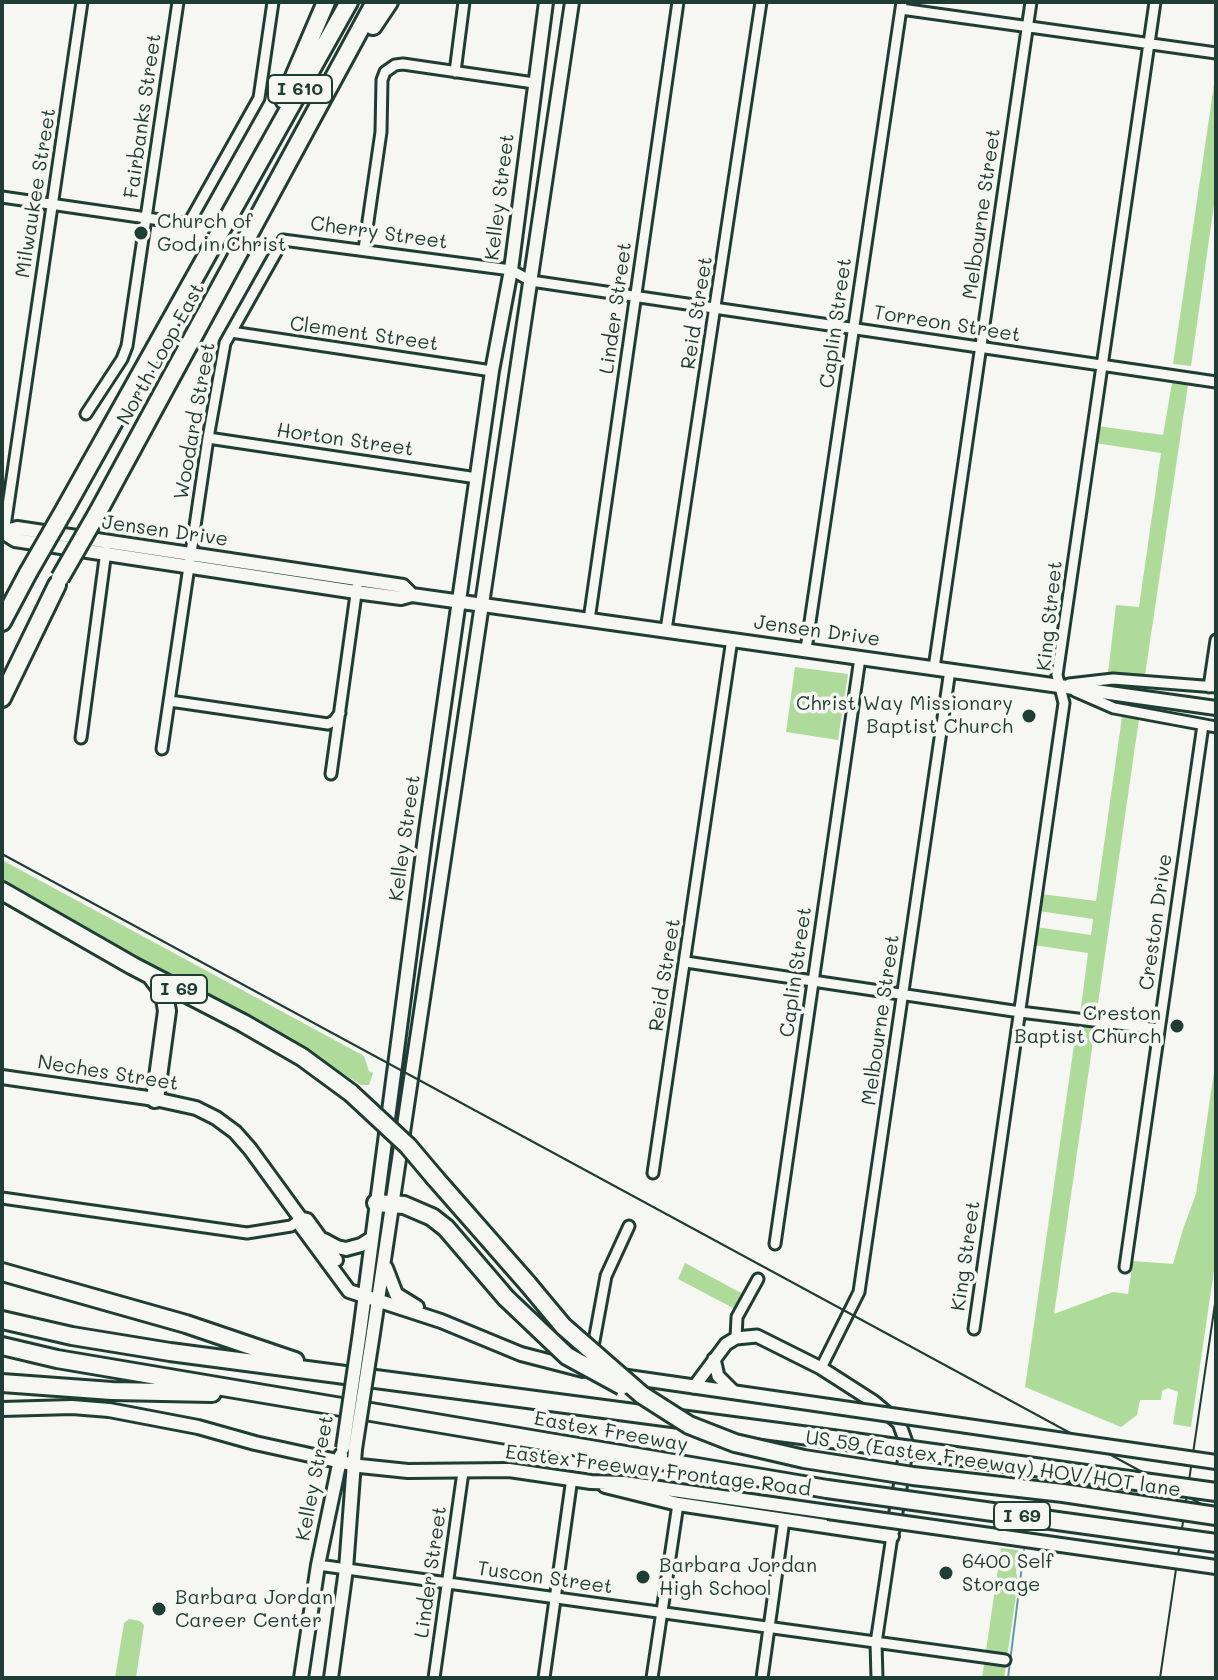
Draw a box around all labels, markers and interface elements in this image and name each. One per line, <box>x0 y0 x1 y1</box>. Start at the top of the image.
street label: Fairbanks Street <box>120 32 166 200</box>
road number: I 610 <box>268 75 332 103</box>
street label: Milwaukee Street <box>11 106 61 280</box>
street label: Melbourne Street <box>958 127 1006 301</box>
street label: Kelley Street <box>480 132 520 262</box>
place label: Church of God in Christ <box>157 210 287 257</box>
street label: Cherry Street <box>309 211 449 255</box>
marker: Church of God in Christ <box>132 224 150 242</box>
street label: Linder Street <box>595 241 637 375</box>
street label: Reid Street <box>676 255 718 371</box>
street label: Caplin Street <box>815 256 857 390</box>
street label: North Loop East <box>112 279 210 429</box>
street label: Torreon Street <box>872 301 1022 347</box>
street label: Clement Street <box>288 312 440 356</box>
street label: Woodard Street <box>169 341 221 501</box>
street label: Horton Street <box>275 419 415 461</box>
street label: Jensen Drive <box>101 510 229 552</box>
street label: King Street <box>1032 560 1068 672</box>
street label: Jensen Drive <box>753 610 881 652</box>
place label: Christ Way Missionary Baptist Church <box>796 692 1013 739</box>
marker: Christ Way Missionary Baptist Church <box>1020 707 1038 725</box>
street label: Kelley Street <box>384 773 426 903</box>
street label: Creston Drive <box>1135 852 1177 992</box>
street label: Caplin Street <box>775 905 817 1039</box>
street label: Reid Street <box>644 917 686 1033</box>
street label: Melbourne Street <box>857 933 905 1107</box>
road number: I 69 <box>151 975 207 1003</box>
place label: Creston Baptist Church <box>1014 1002 1161 1049</box>
marker: Creston Baptist Church <box>1168 1017 1186 1035</box>
street label: Neches Street <box>36 1050 180 1096</box>
street label: King Street <box>946 1199 986 1313</box>
street label: Eastex Freeway <box>532 1407 690 1457</box>
street label: Kelley Street <box>291 1413 339 1543</box>
street label: US 59 (Eastex Freeway) HOV/HOT lane <box>804 1426 1182 1502</box>
street label: Eastex Freeway Frontage Road <box>504 1440 812 1502</box>
road number: I 69 <box>994 1502 1050 1530</box>
street label: Linder Street <box>410 1505 452 1639</box>
place label: 6400 Self Storage <box>962 1550 1053 1597</box>
place label: Barbara Jordan High School <box>659 1554 817 1601</box>
street label: Tuscon Street <box>476 1557 614 1599</box>
marker: 6400 Self Storage <box>937 1564 955 1582</box>
marker: Barbara Jordan High School <box>634 1568 652 1586</box>
place label: Barbara Jordan Career Center <box>175 1586 333 1633</box>
marker: Barbara Jordan Career Center <box>150 1600 168 1618</box>

